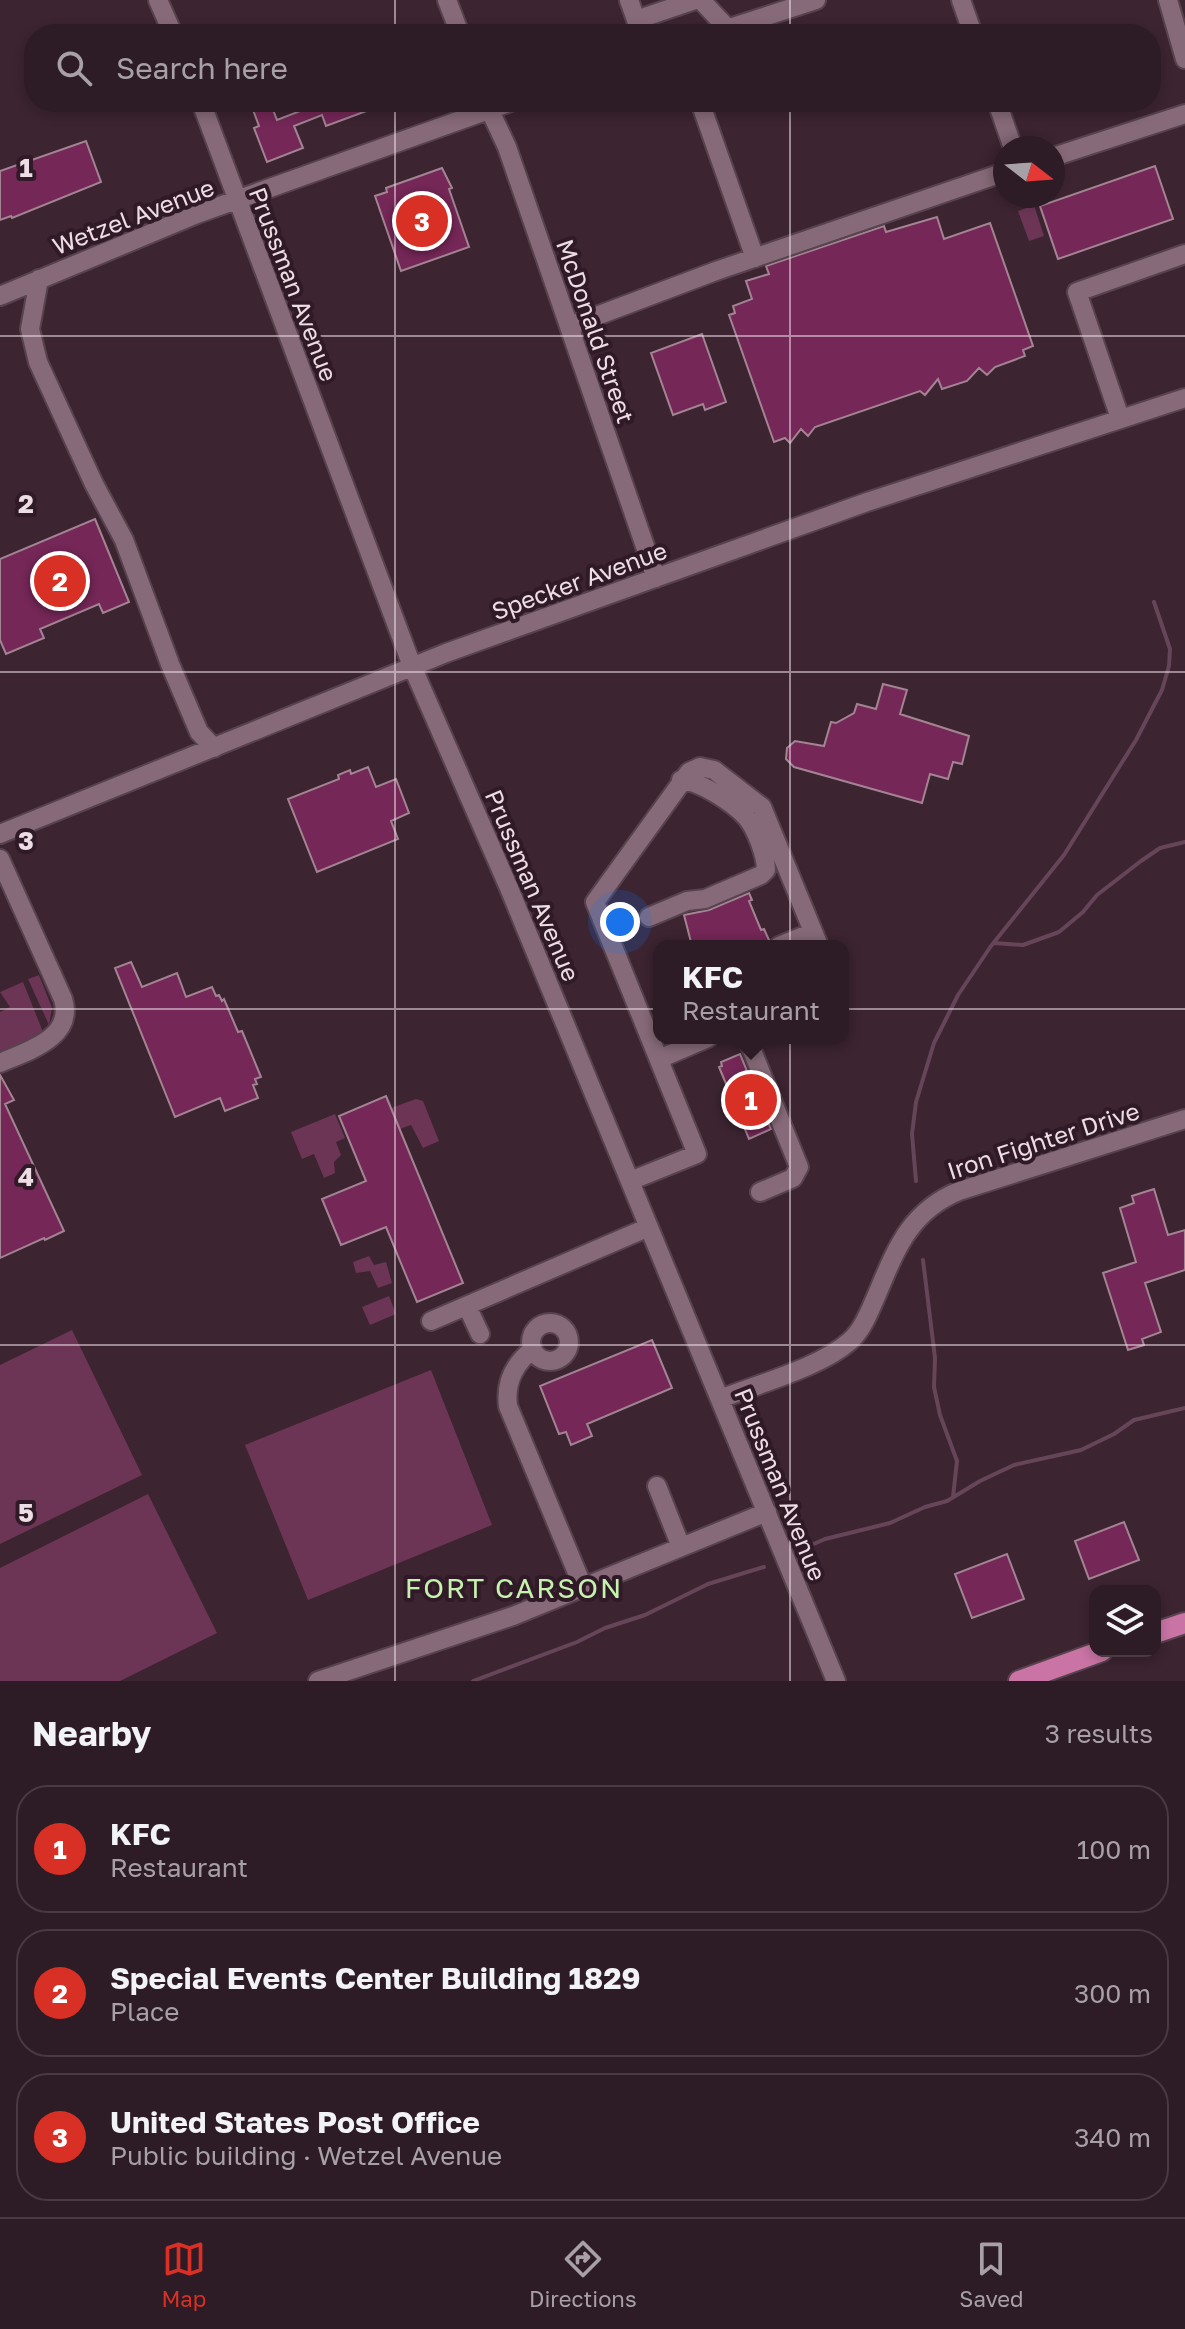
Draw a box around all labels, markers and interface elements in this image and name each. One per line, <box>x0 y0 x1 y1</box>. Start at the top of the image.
search box <box>24 24 1161 112</box>
icon: search <box>52 46 96 90</box>
text: Search here <box>116 50 288 86</box>
north arrow <box>993 136 1065 208</box>
text: 1 <box>19 152 33 183</box>
street label: Wetzel Avenue <box>48 172 218 260</box>
street label: Prussman Avenue <box>244 183 344 385</box>
pin: 3 <box>396 191 448 251</box>
street label: McDonald Street <box>551 235 641 427</box>
text: 2 <box>18 488 34 519</box>
street label: Specker Avenue <box>487 535 671 625</box>
pin: 2 <box>34 551 86 611</box>
street label: Prussman Avenue <box>480 785 586 985</box>
text: 3 <box>18 825 34 856</box>
your location <box>600 902 640 942</box>
popup <box>653 940 849 1044</box>
text: KFC <box>682 959 743 995</box>
text: Restaurant <box>682 995 820 1026</box>
pin: 1 <box>725 1070 777 1130</box>
street label: Iron Fighter Drive <box>943 1095 1143 1185</box>
text: 4 <box>18 1161 34 1192</box>
street label: Prussman Avenue <box>729 1383 833 1585</box>
text: 5 <box>18 1497 34 1528</box>
district label: FORT CARSON <box>405 1571 623 1604</box>
map controls <box>1089 1585 1161 1657</box>
button: layers <box>1089 1585 1161 1657</box>
text: Nearby <box>32 1713 152 1753</box>
text: 3 results <box>1045 1718 1153 1749</box>
text: KFC <box>110 1816 171 1852</box>
text: 1 <box>53 1834 67 1865</box>
text: 100 m <box>1077 1834 1151 1865</box>
text: Restaurant <box>110 1852 248 1883</box>
text: Special Events Center Building 1829 <box>110 1960 641 1996</box>
text: 2 <box>52 1978 68 2009</box>
text: 300 m <box>1074 1978 1151 2009</box>
text: Place <box>110 1996 179 2027</box>
text: United States Post Office <box>110 2104 480 2140</box>
text: 3 <box>52 2122 68 2153</box>
text: 340 m <box>1074 2122 1151 2153</box>
text: Public building · Wetzel Avenue <box>110 2140 502 2171</box>
tab: Map <box>161 2237 206 2312</box>
tab: Directions <box>529 2237 637 2312</box>
tab: Saved <box>959 2237 1024 2312</box>

